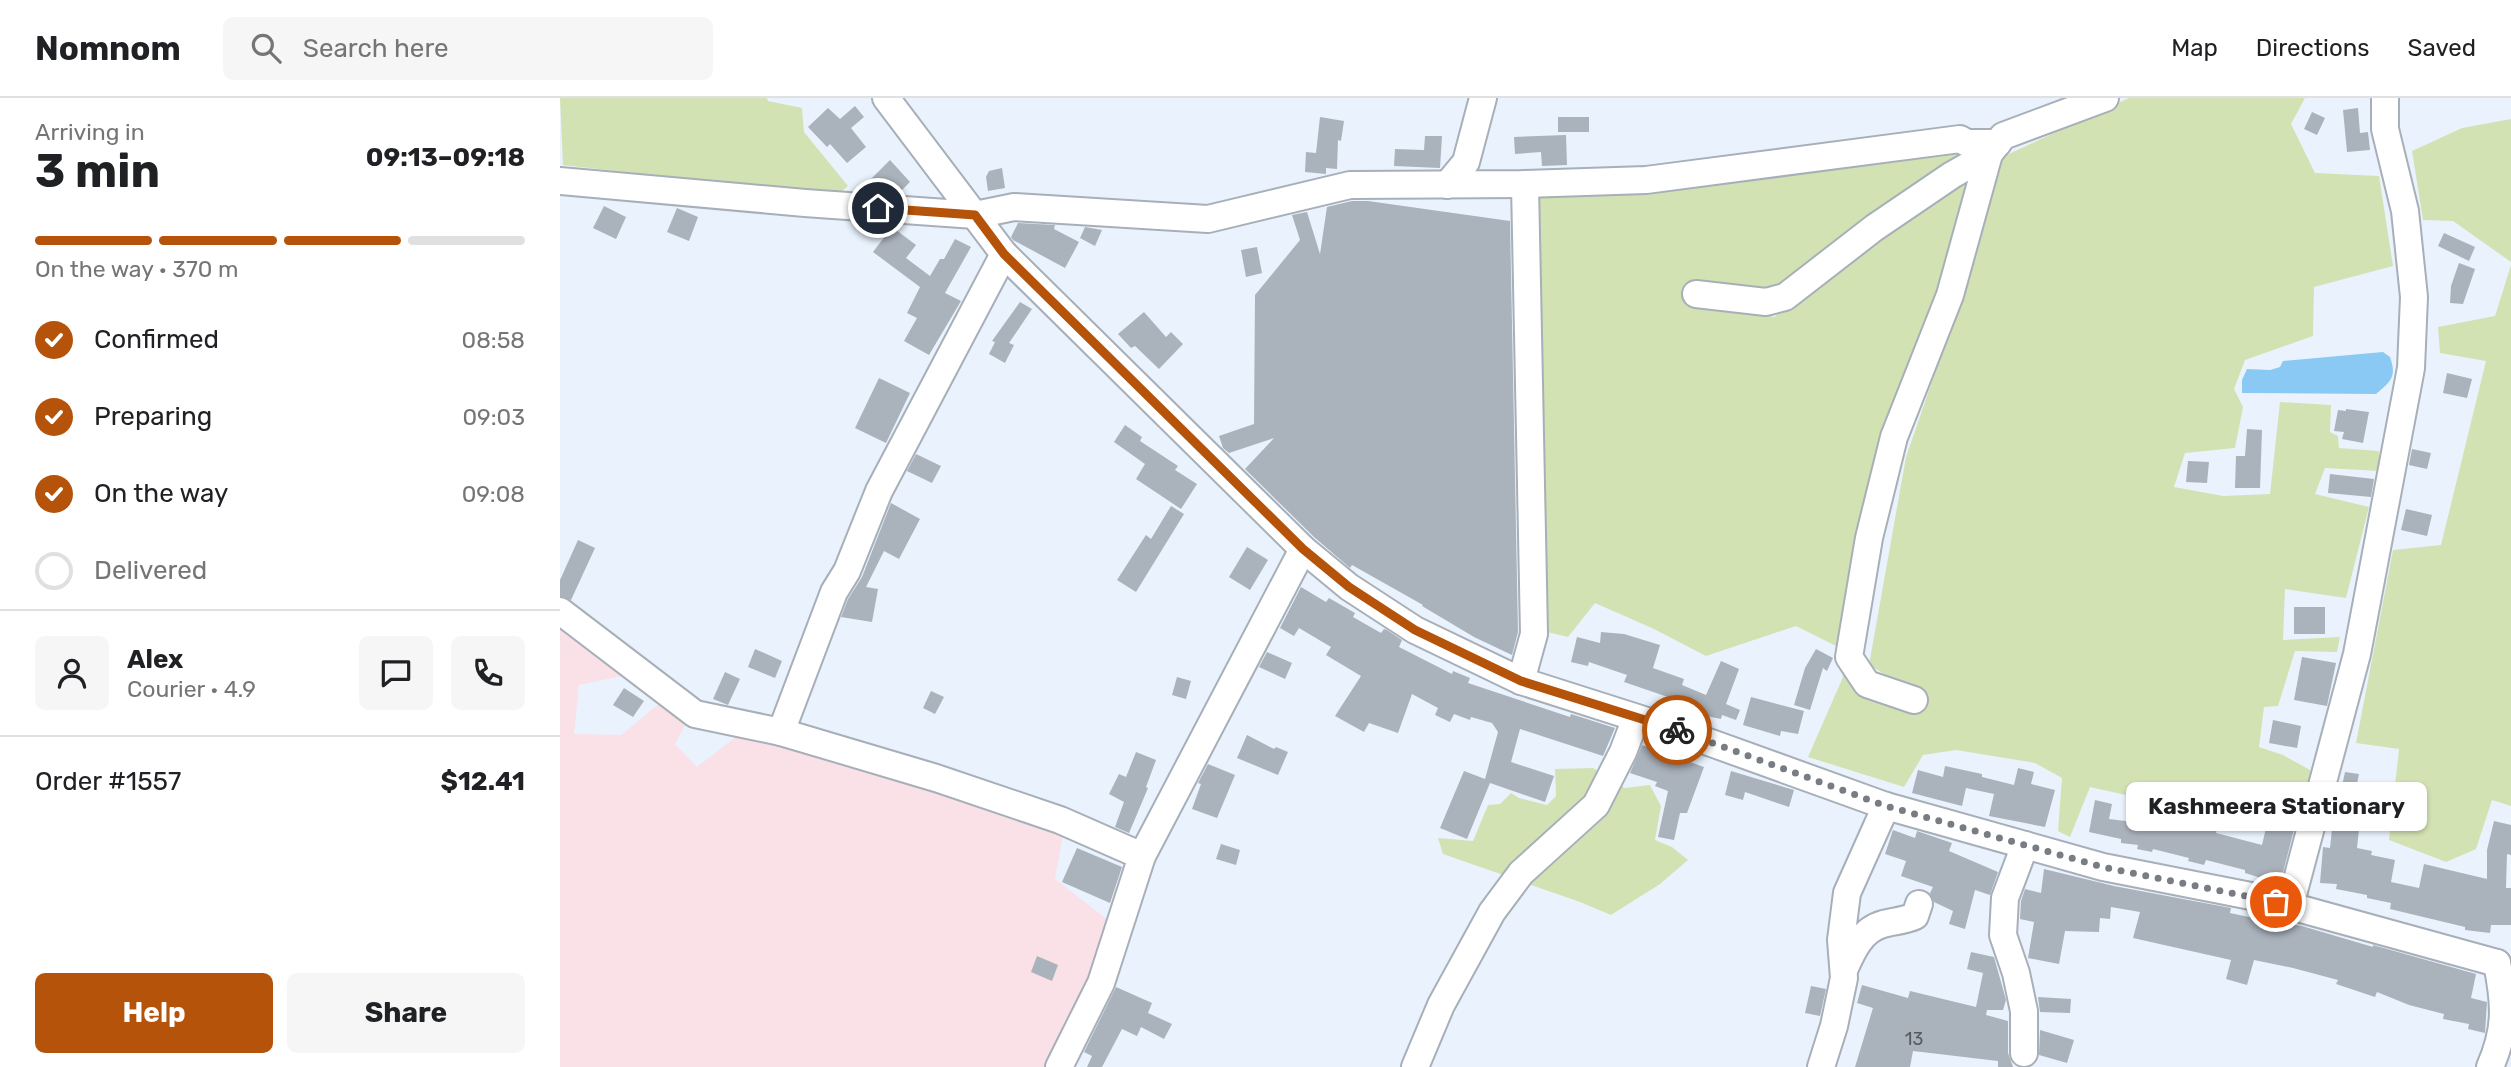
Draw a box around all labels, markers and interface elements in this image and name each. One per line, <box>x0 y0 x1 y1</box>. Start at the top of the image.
search box <box>223 17 713 80</box>
text: Nomnom <box>35 29 181 68</box>
icon: search <box>247 29 285 67</box>
text: Search here <box>303 33 449 64</box>
text: Map <box>2171 34 2218 62</box>
text: Directions <box>2256 34 2369 62</box>
text: Saved <box>2407 34 2476 62</box>
text: Arriving in <box>35 118 145 146</box>
text: 09:13–09:18 <box>366 142 525 173</box>
text: 3 min <box>35 144 160 199</box>
pin <box>848 178 908 238</box>
icon: home <box>859 189 897 227</box>
text: On the way · 370 m <box>35 255 238 283</box>
icon: check <box>35 321 73 359</box>
text: Confirmed <box>94 324 219 355</box>
text: 08:58 <box>462 326 525 354</box>
icon: check <box>35 398 73 436</box>
text: Preparing <box>94 401 212 432</box>
text: 09:03 <box>462 403 525 431</box>
icon: check <box>35 475 73 513</box>
text: On the way <box>94 478 228 509</box>
text: 09:08 <box>462 480 525 508</box>
text: Delivered <box>94 555 207 586</box>
button: person <box>35 636 109 710</box>
button: chat <box>359 636 433 710</box>
button: phone <box>451 636 525 710</box>
text: Alex <box>127 644 183 675</box>
text: Courier · 4.9 <box>127 675 256 703</box>
courier <box>1642 695 1712 765</box>
icon: bike <box>1658 711 1696 749</box>
text: Order #1557 <box>35 766 181 797</box>
text: $12.41 <box>441 766 525 797</box>
callout: Kashmeera Stationary <box>2126 783 2426 832</box>
text: Kashmeera Stationary <box>2148 792 2405 820</box>
pin <box>2246 872 2306 932</box>
icon: bag <box>2257 883 2295 921</box>
button: Help <box>35 973 273 1053</box>
button: Share <box>287 973 525 1053</box>
house number: 13 <box>1905 1028 1923 1050</box>

